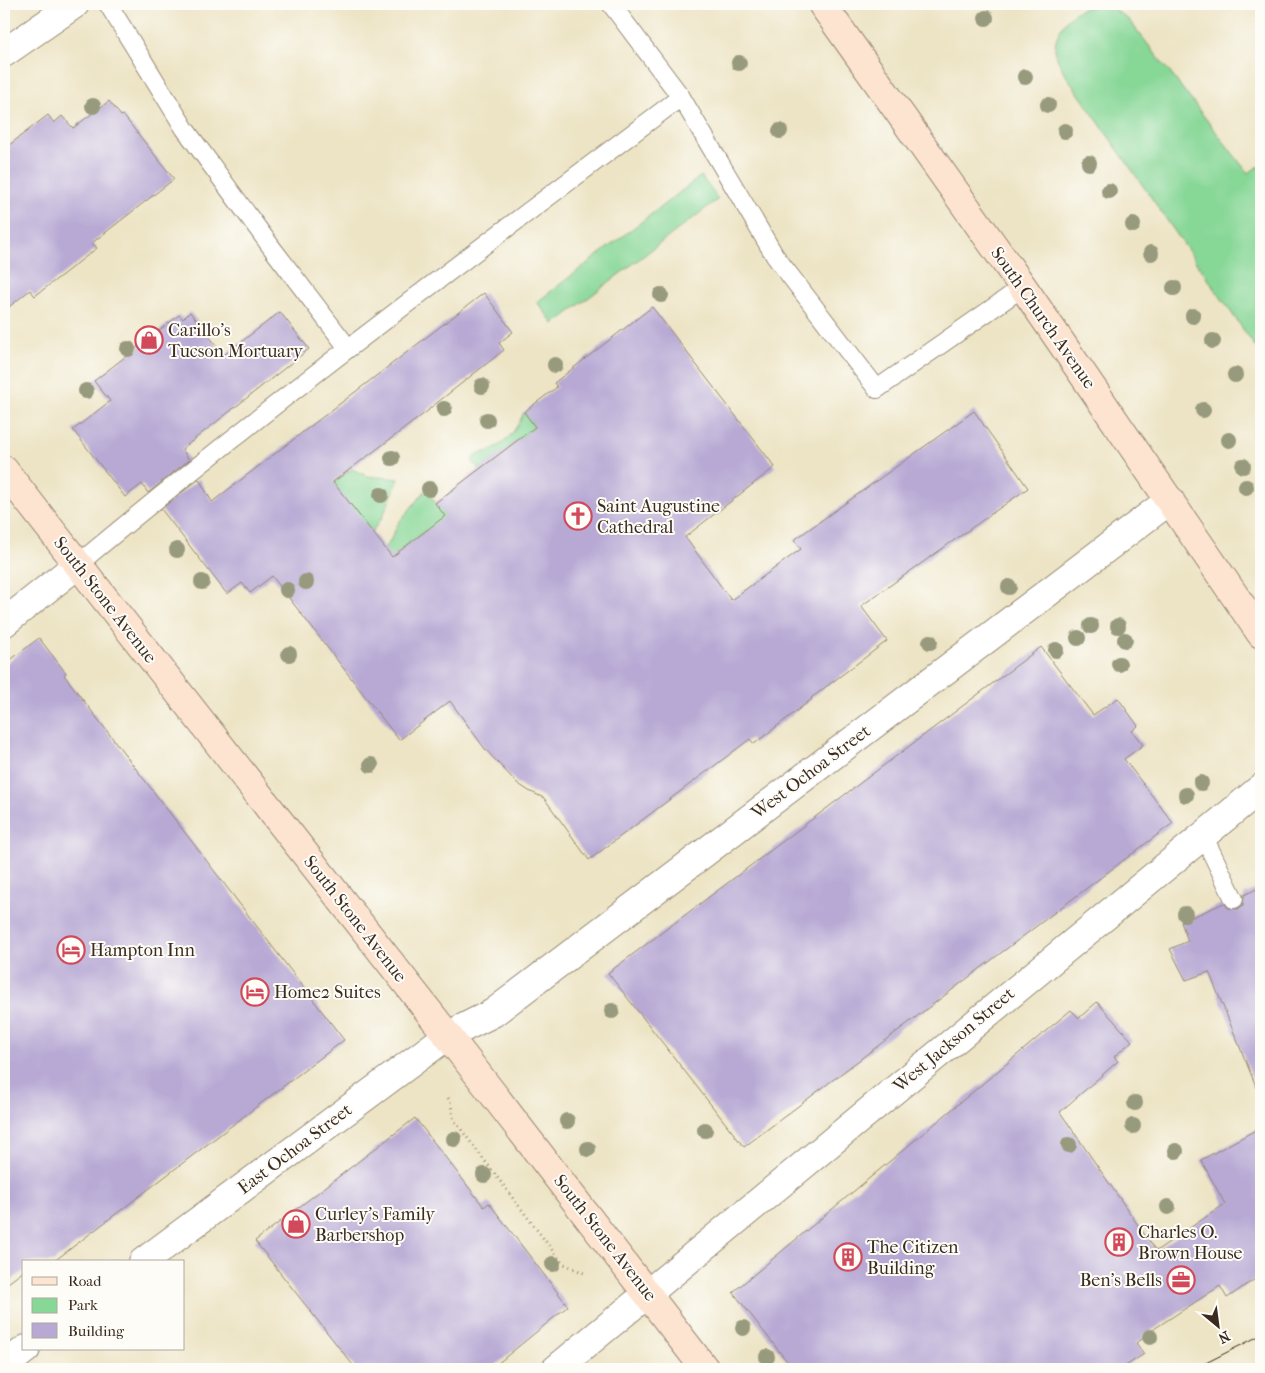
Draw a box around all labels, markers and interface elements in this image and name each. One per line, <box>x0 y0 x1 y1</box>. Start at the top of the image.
street label: South Church Avenue <box>986 243 1100 393</box>
place label: Carillo's Tucson Mortuary <box>168 320 304 362</box>
shop icon: Carillo's Tucson Mortuary <box>134 325 164 355</box>
place label: Saint Augustine Cathedral <box>597 496 720 538</box>
church icon: Saint Augustine Cathedral <box>563 501 593 531</box>
street label: South Stone Avenue <box>49 533 161 668</box>
street label: West Ochoa Street <box>747 720 875 824</box>
street label: South Stone Avenue <box>299 852 411 987</box>
hotel icon: Hampton Inn <box>56 935 86 965</box>
place label: Hampton Inn <box>90 940 196 961</box>
hotel icon: Home2 Suites <box>240 977 270 1007</box>
place label: Home2 Suites <box>274 982 381 1003</box>
street label: West Jackson Street <box>888 983 1019 1097</box>
street label: East Ochoa Street <box>234 1099 357 1199</box>
street label: South Stone Avenue <box>549 1171 661 1306</box>
place label: Curley's Family Barbershop <box>315 1204 436 1246</box>
shop icon: Curley's Family Barbershop <box>281 1209 311 1239</box>
place label: Charles O. Brown House <box>1138 1222 1243 1264</box>
building icon: Charles O. Brown House <box>1104 1227 1134 1257</box>
place label: The Citizen Building <box>867 1237 959 1279</box>
building icon: The Citizen Building <box>833 1242 863 1272</box>
legend <box>22 1260 185 1350</box>
office icon: Ben's Bells <box>1166 1265 1196 1295</box>
place label: Ben's Bells <box>1080 1270 1162 1291</box>
text: Road <box>68 1272 102 1290</box>
text: Park <box>68 1296 98 1314</box>
north arrow <box>1192 1300 1242 1350</box>
text: Building <box>68 1322 125 1340</box>
text: N <box>1215 1327 1233 1347</box>

